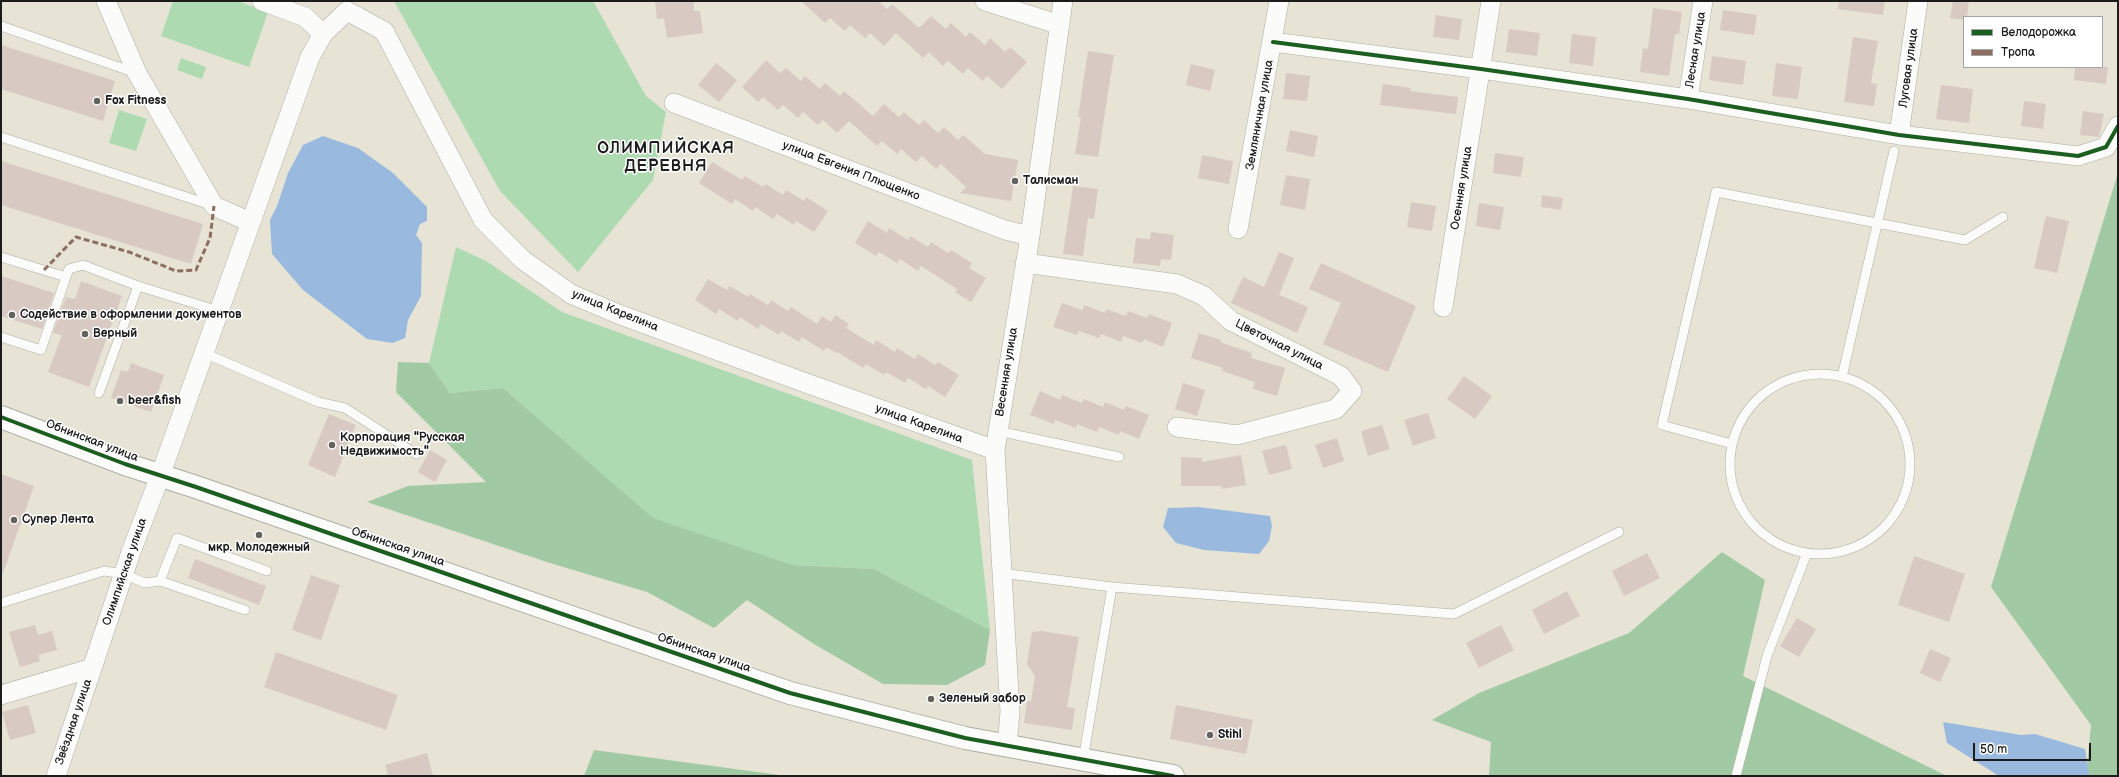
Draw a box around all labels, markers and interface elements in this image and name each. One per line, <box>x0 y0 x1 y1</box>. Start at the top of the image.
street label: Лесная улица <box>1683 11 1709 89</box>
legend <box>1963 16 2103 68</box>
text: Велодорожка <box>2001 25 2076 40</box>
street label: Луговая улица <box>1896 27 1922 109</box>
text: Тропа <box>2001 45 2035 60</box>
street label: Земляничная улица <box>1243 59 1277 171</box>
place label: Fox Fitness <box>105 94 166 108</box>
marker: Fox Fitness <box>92 96 102 106</box>
street label: улица Евгения Плющенко <box>780 138 922 204</box>
district label: ОЛИМПИЙСКАЯ ДЕРЕВНЯ <box>597 139 735 177</box>
street label: Осенняя улица <box>1448 145 1476 231</box>
place label: Талисман <box>1023 174 1079 188</box>
marker: Талисман <box>1010 176 1020 186</box>
street label: улица Карелина <box>570 287 660 335</box>
place label: Содействие в оформлении документов <box>20 308 242 322</box>
marker: Содействие в оформлении документов <box>7 310 17 320</box>
street label: Цветочная улица <box>1233 317 1325 373</box>
street label: Весенняя улица <box>993 326 1021 418</box>
place label: Верный <box>93 327 137 341</box>
marker: Верный <box>80 329 90 339</box>
place label: beer&fish <box>128 394 181 408</box>
marker: beer&fish <box>115 396 125 406</box>
street label: улица Карелина <box>873 401 965 447</box>
street label: Обнинская улица <box>44 417 140 465</box>
place label: Корпорация "Русская Недвижимость" <box>340 431 465 459</box>
marker: Корпорация "Русская Недвижимость" <box>327 440 337 450</box>
place label: Супер Лента <box>22 513 94 527</box>
marker: Супер Лента <box>9 515 19 525</box>
street label: Олимпийская улица <box>100 516 150 628</box>
street label: Обнинская улица <box>349 524 447 570</box>
marker: мкр. Молодежный <box>254 530 264 540</box>
place label: мкр. Молодежный <box>208 541 310 555</box>
street label: Обнинская улица <box>655 630 753 676</box>
street label: Звёздная улица <box>53 677 95 767</box>
place label: Зеленый забор <box>939 692 1026 706</box>
marker: Зеленый забор <box>926 694 936 704</box>
place label: Stihl <box>1218 728 1242 742</box>
marker: Stihl <box>1205 730 1215 740</box>
scale bar <box>1975 735 2093 761</box>
text: 50 m <box>1980 742 2007 757</box>

